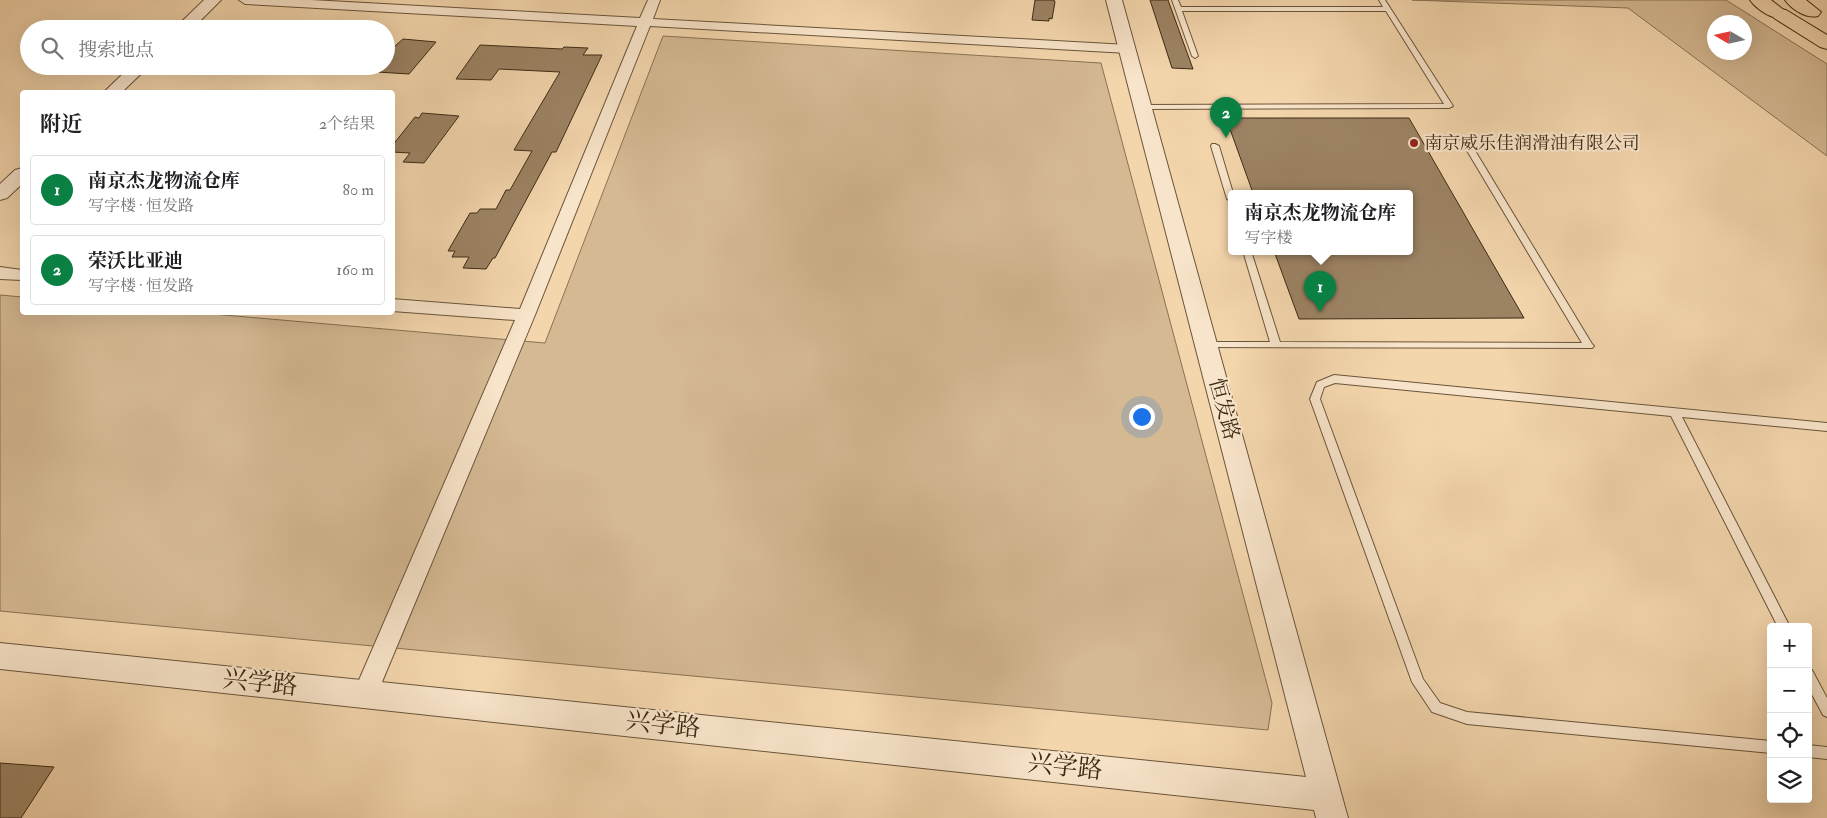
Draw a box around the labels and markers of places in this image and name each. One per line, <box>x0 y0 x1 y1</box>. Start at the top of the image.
pin: 2 <box>1210 97 1242 138</box>
place label: 南京威乐佳润滑油有限公司 <box>1424 132 1640 155</box>
marker: 南京威乐佳润滑油有限公司 <box>1408 137 1420 149</box>
pin: 1 <box>1304 271 1336 312</box>

